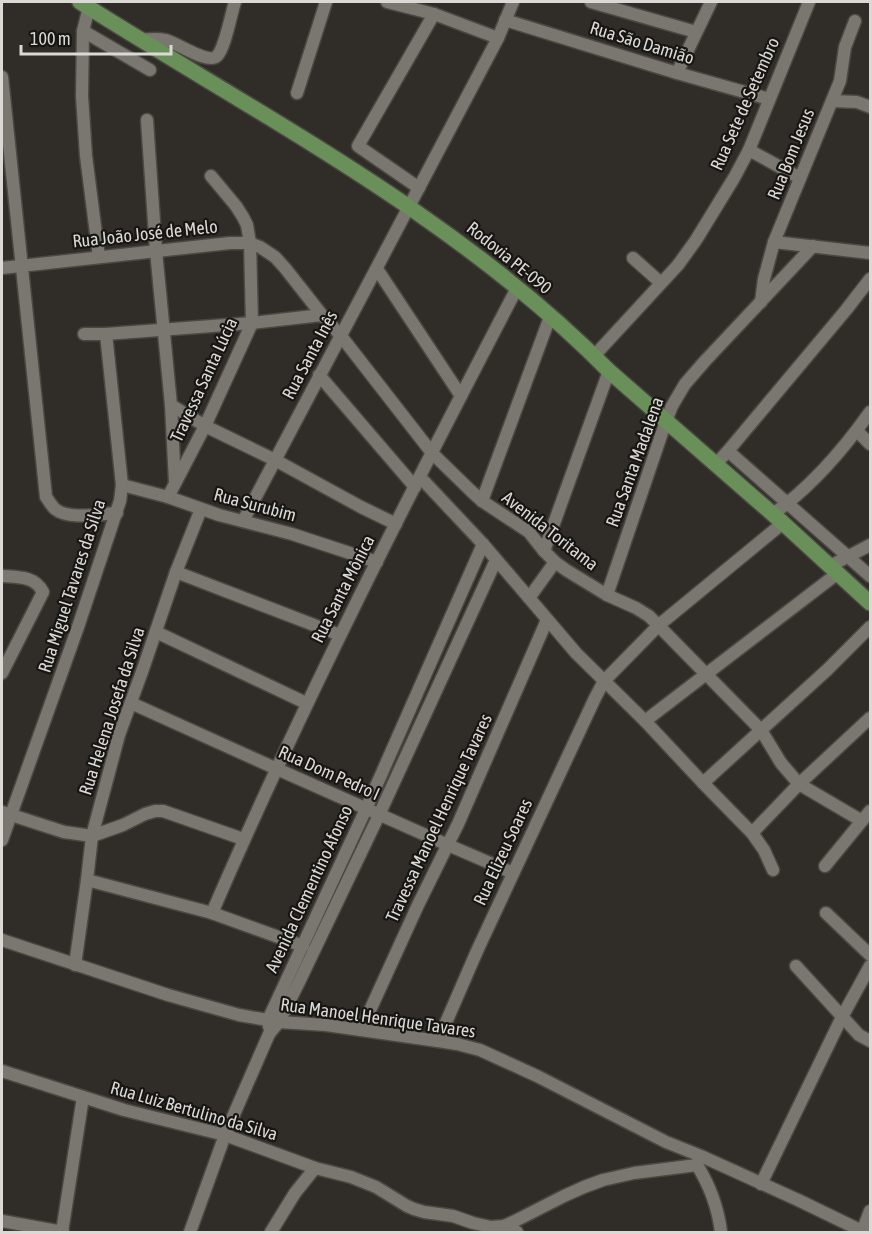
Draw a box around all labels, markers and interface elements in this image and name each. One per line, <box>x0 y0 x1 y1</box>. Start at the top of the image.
street label: Rua São Damião <box>588 17 697 68</box>
scale bar <box>21 18 171 56</box>
text: 100 m <box>30 28 71 49</box>
street label: Rua Sete de Setembro <box>706 34 783 174</box>
street label: Rua Bom Jesus <box>763 105 818 202</box>
street label: Rua João José de Melo <box>71 215 219 252</box>
street label: Rodovia PE-090 <box>463 217 556 298</box>
street label: Rua Santa Inês <box>278 307 342 403</box>
street label: Travessa Santa Lúcia <box>166 314 242 445</box>
street label: Rua Santa Madalena <box>601 394 668 530</box>
street label: Rua Surubim <box>212 483 299 526</box>
street label: Avenida Toritama <box>498 487 603 575</box>
street label: Rua Miguel Tavares da Silva <box>34 497 109 675</box>
street label: Rua Santa Mônica <box>306 532 379 646</box>
street label: Rua Helena Josefa da Silva <box>74 624 149 797</box>
street label: Travessa Manoel Henrique Tavares <box>381 710 496 925</box>
street label: Rua Dom Pedro I <box>275 741 383 804</box>
street label: Rua Elizeu Soares <box>469 795 536 908</box>
street label: Avenida Clementino Afonso <box>261 802 357 976</box>
street label: Rua Manoel Henrique Tavares <box>279 993 477 1042</box>
street label: Rua Luiz Bertulino da Silva <box>108 1077 280 1144</box>

